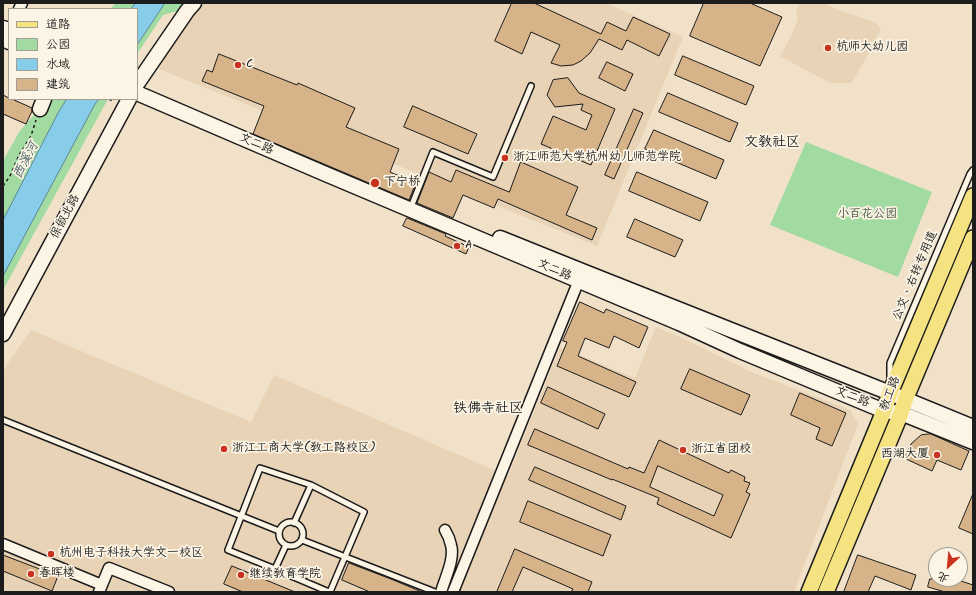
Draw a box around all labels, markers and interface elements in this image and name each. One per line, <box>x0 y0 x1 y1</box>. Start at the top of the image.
legend <box>8 8 138 100</box>
text: 道路 <box>46 15 70 34</box>
text: 公园 <box>46 35 70 54</box>
place label: 杭师大幼儿园 <box>836 41 908 55</box>
marker: 杭师大幼儿园 <box>823 43 833 53</box>
text: 水域 <box>46 55 70 74</box>
place label: C <box>246 58 253 72</box>
marker: C <box>233 60 243 70</box>
text: 建筑 <box>46 75 70 94</box>
street label: 文二路 <box>237 131 275 159</box>
district label: 文教社区 <box>744 136 800 152</box>
water label: 西溪河 <box>11 140 43 182</box>
place label: 浙江师范大学杭州幼儿师范学院 <box>513 151 681 165</box>
marker: 浙江师范大学杭州幼儿师范学院 <box>500 153 510 163</box>
place label: 下宁桥 <box>384 176 420 190</box>
marker: 下宁桥 <box>369 177 381 189</box>
street label: 保俶北路 <box>48 192 84 242</box>
park label: 小百花公园 <box>837 208 897 222</box>
street label: 公交、右转专用道 <box>891 229 941 323</box>
place label: A <box>465 239 472 253</box>
marker: A <box>452 241 462 251</box>
street label: 文二路 <box>535 257 573 285</box>
street label: 教工路 <box>878 375 904 413</box>
street label: 文二路 <box>833 385 871 411</box>
district label: 铁佛寺社区 <box>453 402 523 418</box>
place label: 浙江工商大学(教工路校区) <box>232 442 376 456</box>
place label: 浙江省团校 <box>691 443 751 457</box>
marker: 浙江工商大学(教工路校区) <box>219 444 229 454</box>
marker: 浙江省团校 <box>678 445 688 455</box>
place label: 西湖大厦 <box>881 448 929 462</box>
marker: 西湖大厦 <box>932 450 942 460</box>
place label: 杭州电子科技大学文一校区 <box>59 547 203 561</box>
north arrow <box>928 547 968 587</box>
marker: 杭州电子科技大学文一校区 <box>46 549 56 559</box>
text: 北 <box>934 566 952 587</box>
place label: 春晖楼 <box>39 567 75 581</box>
place label: 继续教育学院 <box>249 568 321 582</box>
marker: 春晖楼 <box>26 569 36 579</box>
marker: 继续教育学院 <box>236 570 246 580</box>

